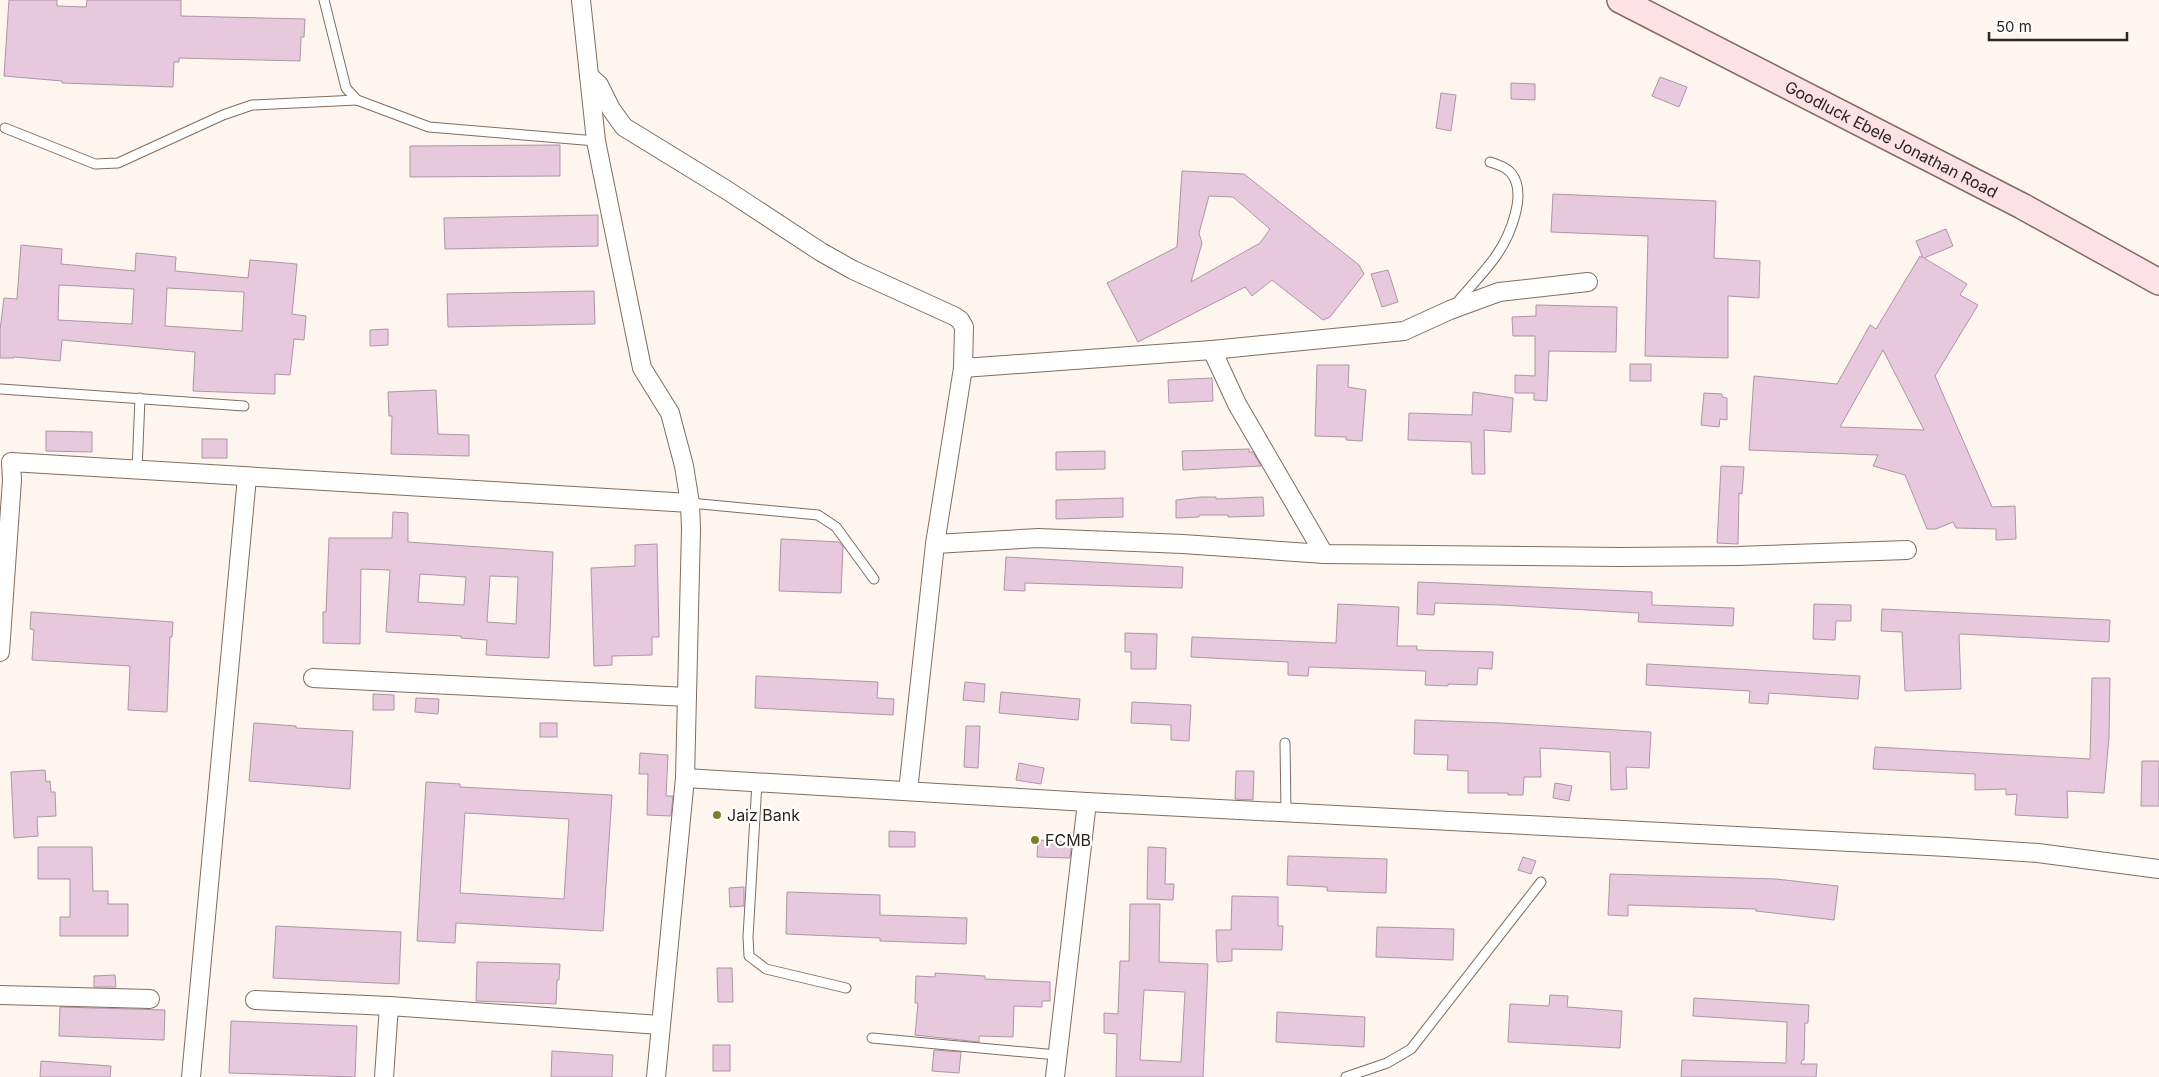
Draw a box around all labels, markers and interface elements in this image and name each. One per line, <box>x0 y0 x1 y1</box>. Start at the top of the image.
scale bar <box>1989 10 2126 42</box>
text: 50 m <box>1996 17 2032 36</box>
street label: Goodluck Ebele Jonathan Road <box>1782 76 2001 202</box>
place label: Jaiz Bank <box>727 805 800 825</box>
marker: Jaiz Bank <box>711 809 723 821</box>
place label: FCMB <box>1045 830 1091 850</box>
marker: FCMB <box>1029 834 1041 846</box>

